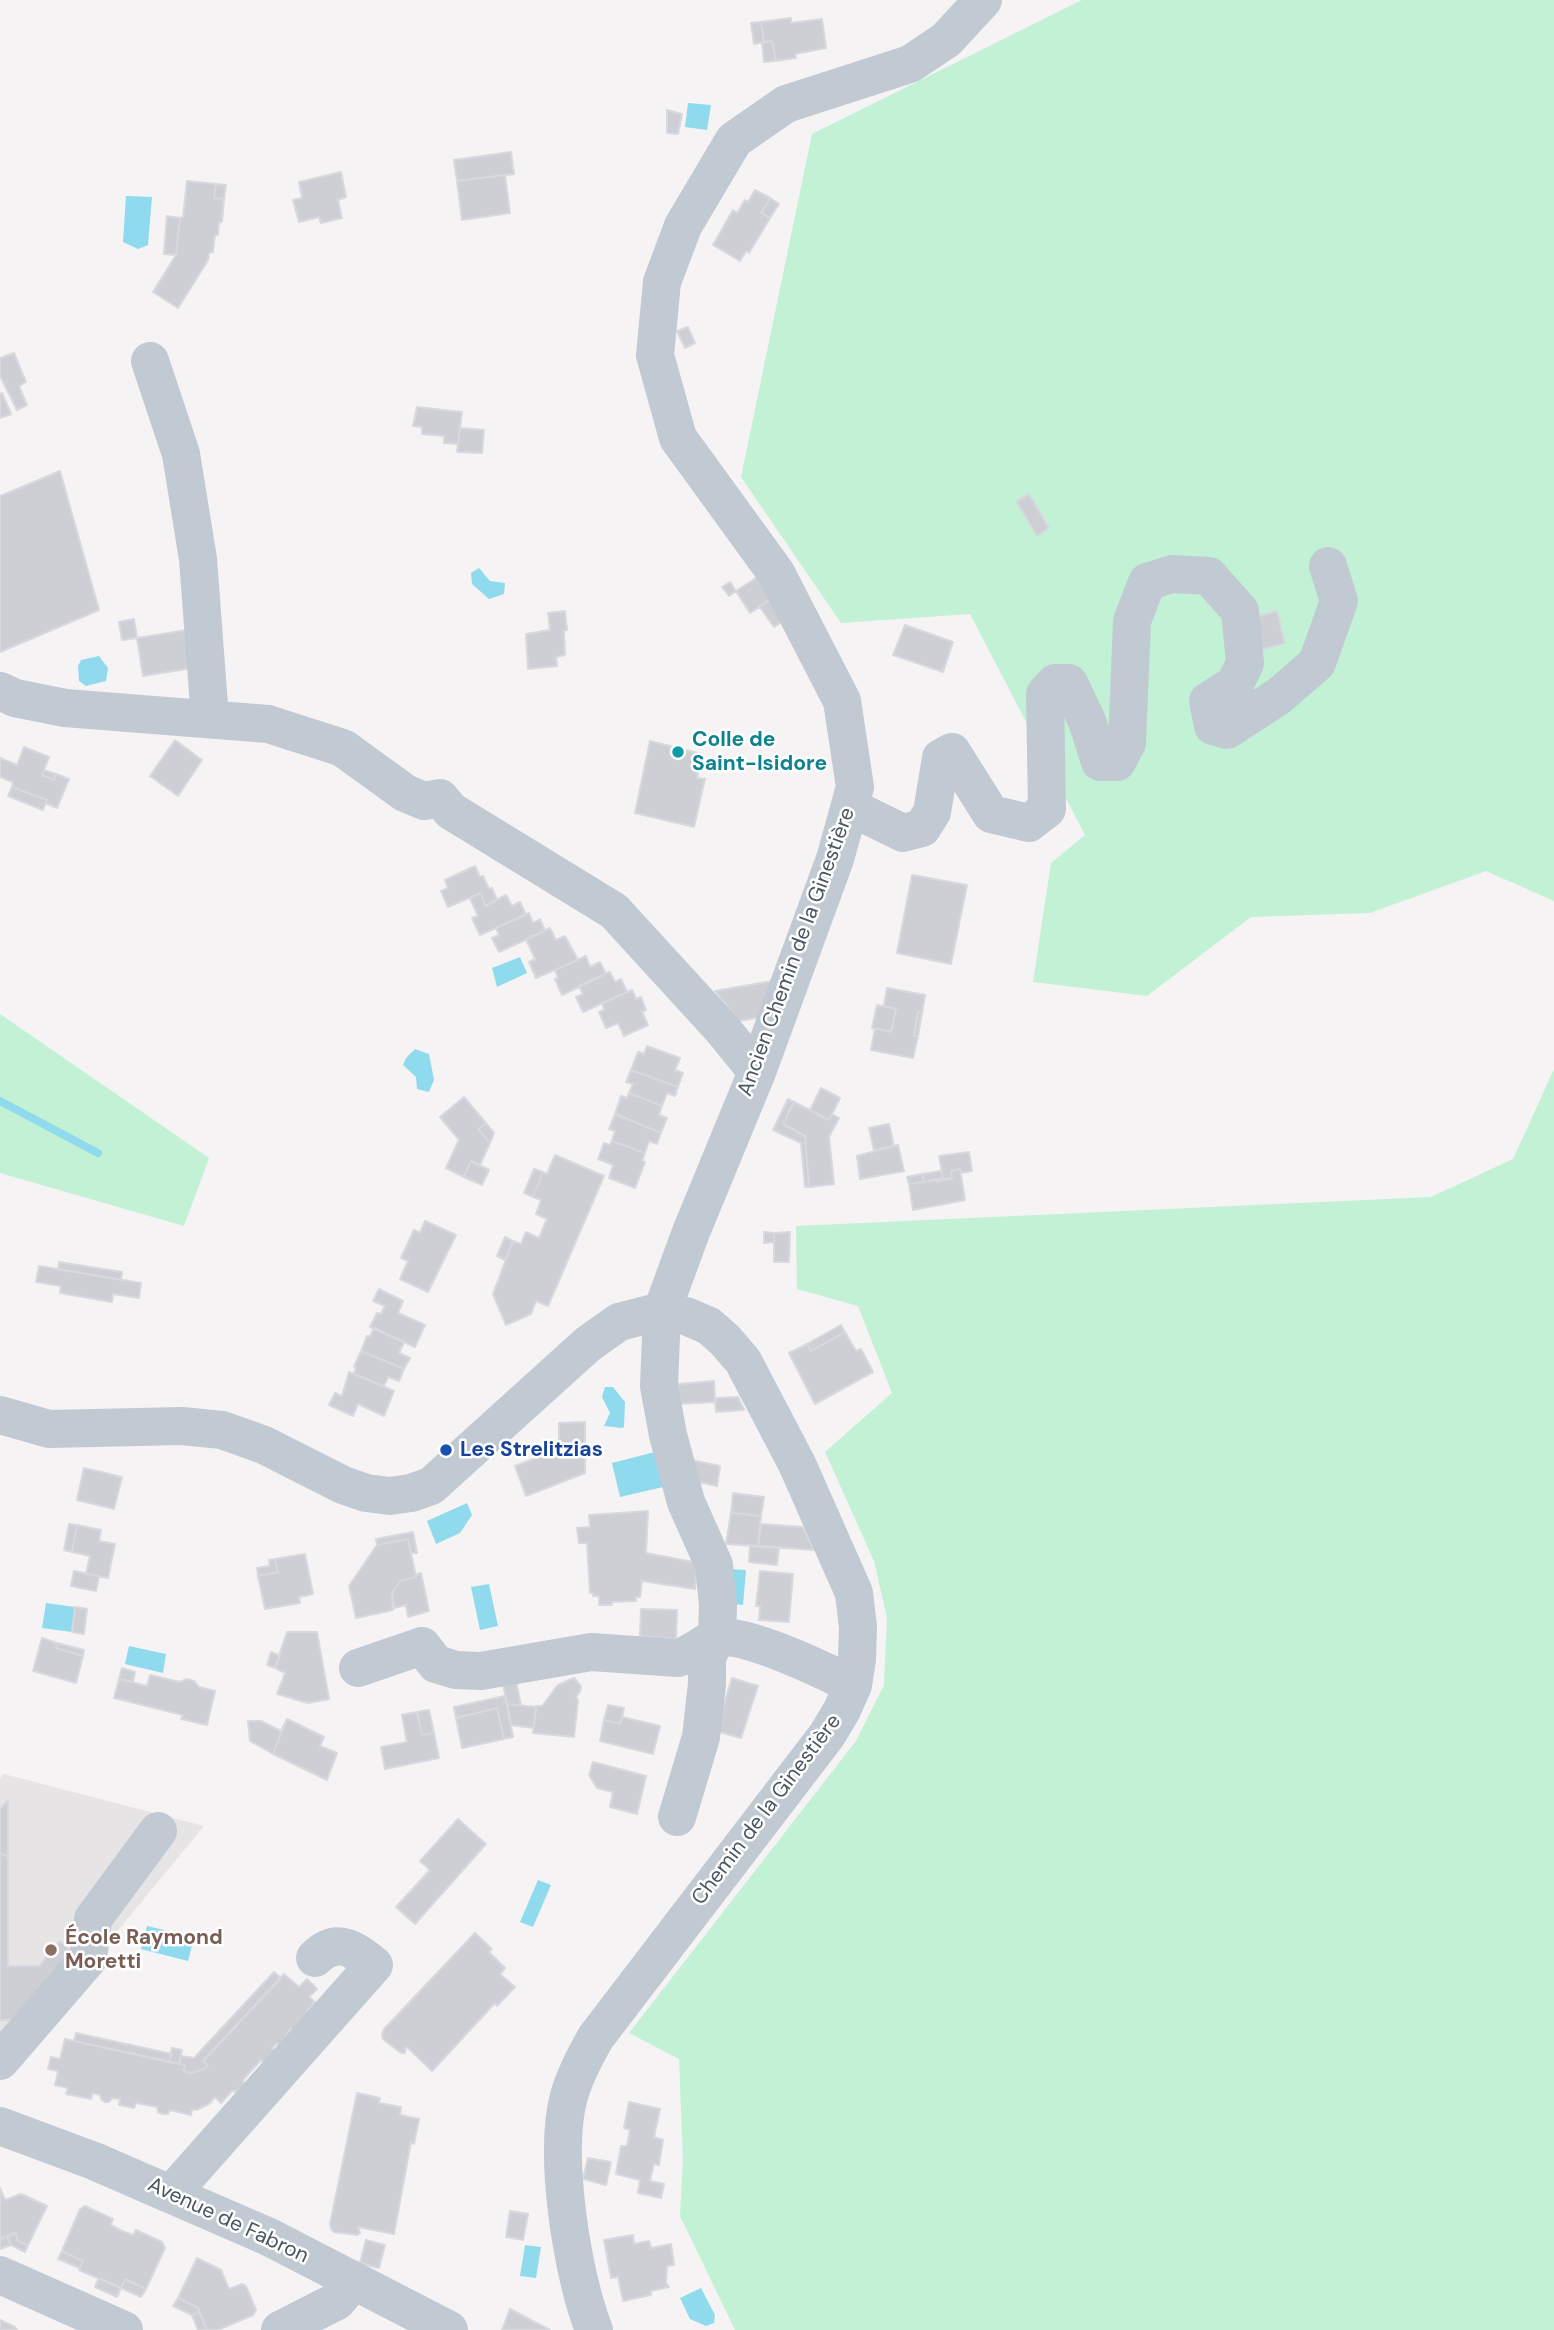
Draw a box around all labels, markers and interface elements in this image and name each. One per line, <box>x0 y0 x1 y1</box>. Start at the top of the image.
place label: Colle de Saint-Isidore <box>692 727 827 777</box>
marker: Colle de Saint-Isidore <box>670 744 686 760</box>
street label: Ancien Chemin de la Ginestière <box>733 804 861 1100</box>
place label: Les Strelitzias <box>460 1437 603 1463</box>
marker: Les Strelitzias <box>438 1442 454 1458</box>
street label: Chemin de la Ginestière <box>687 1710 847 1910</box>
place label: École Raymond Moretti <box>65 1925 223 1975</box>
marker: École Raymond Moretti <box>43 1942 59 1958</box>
street label: Avenue de Fabron <box>144 2173 312 2269</box>

